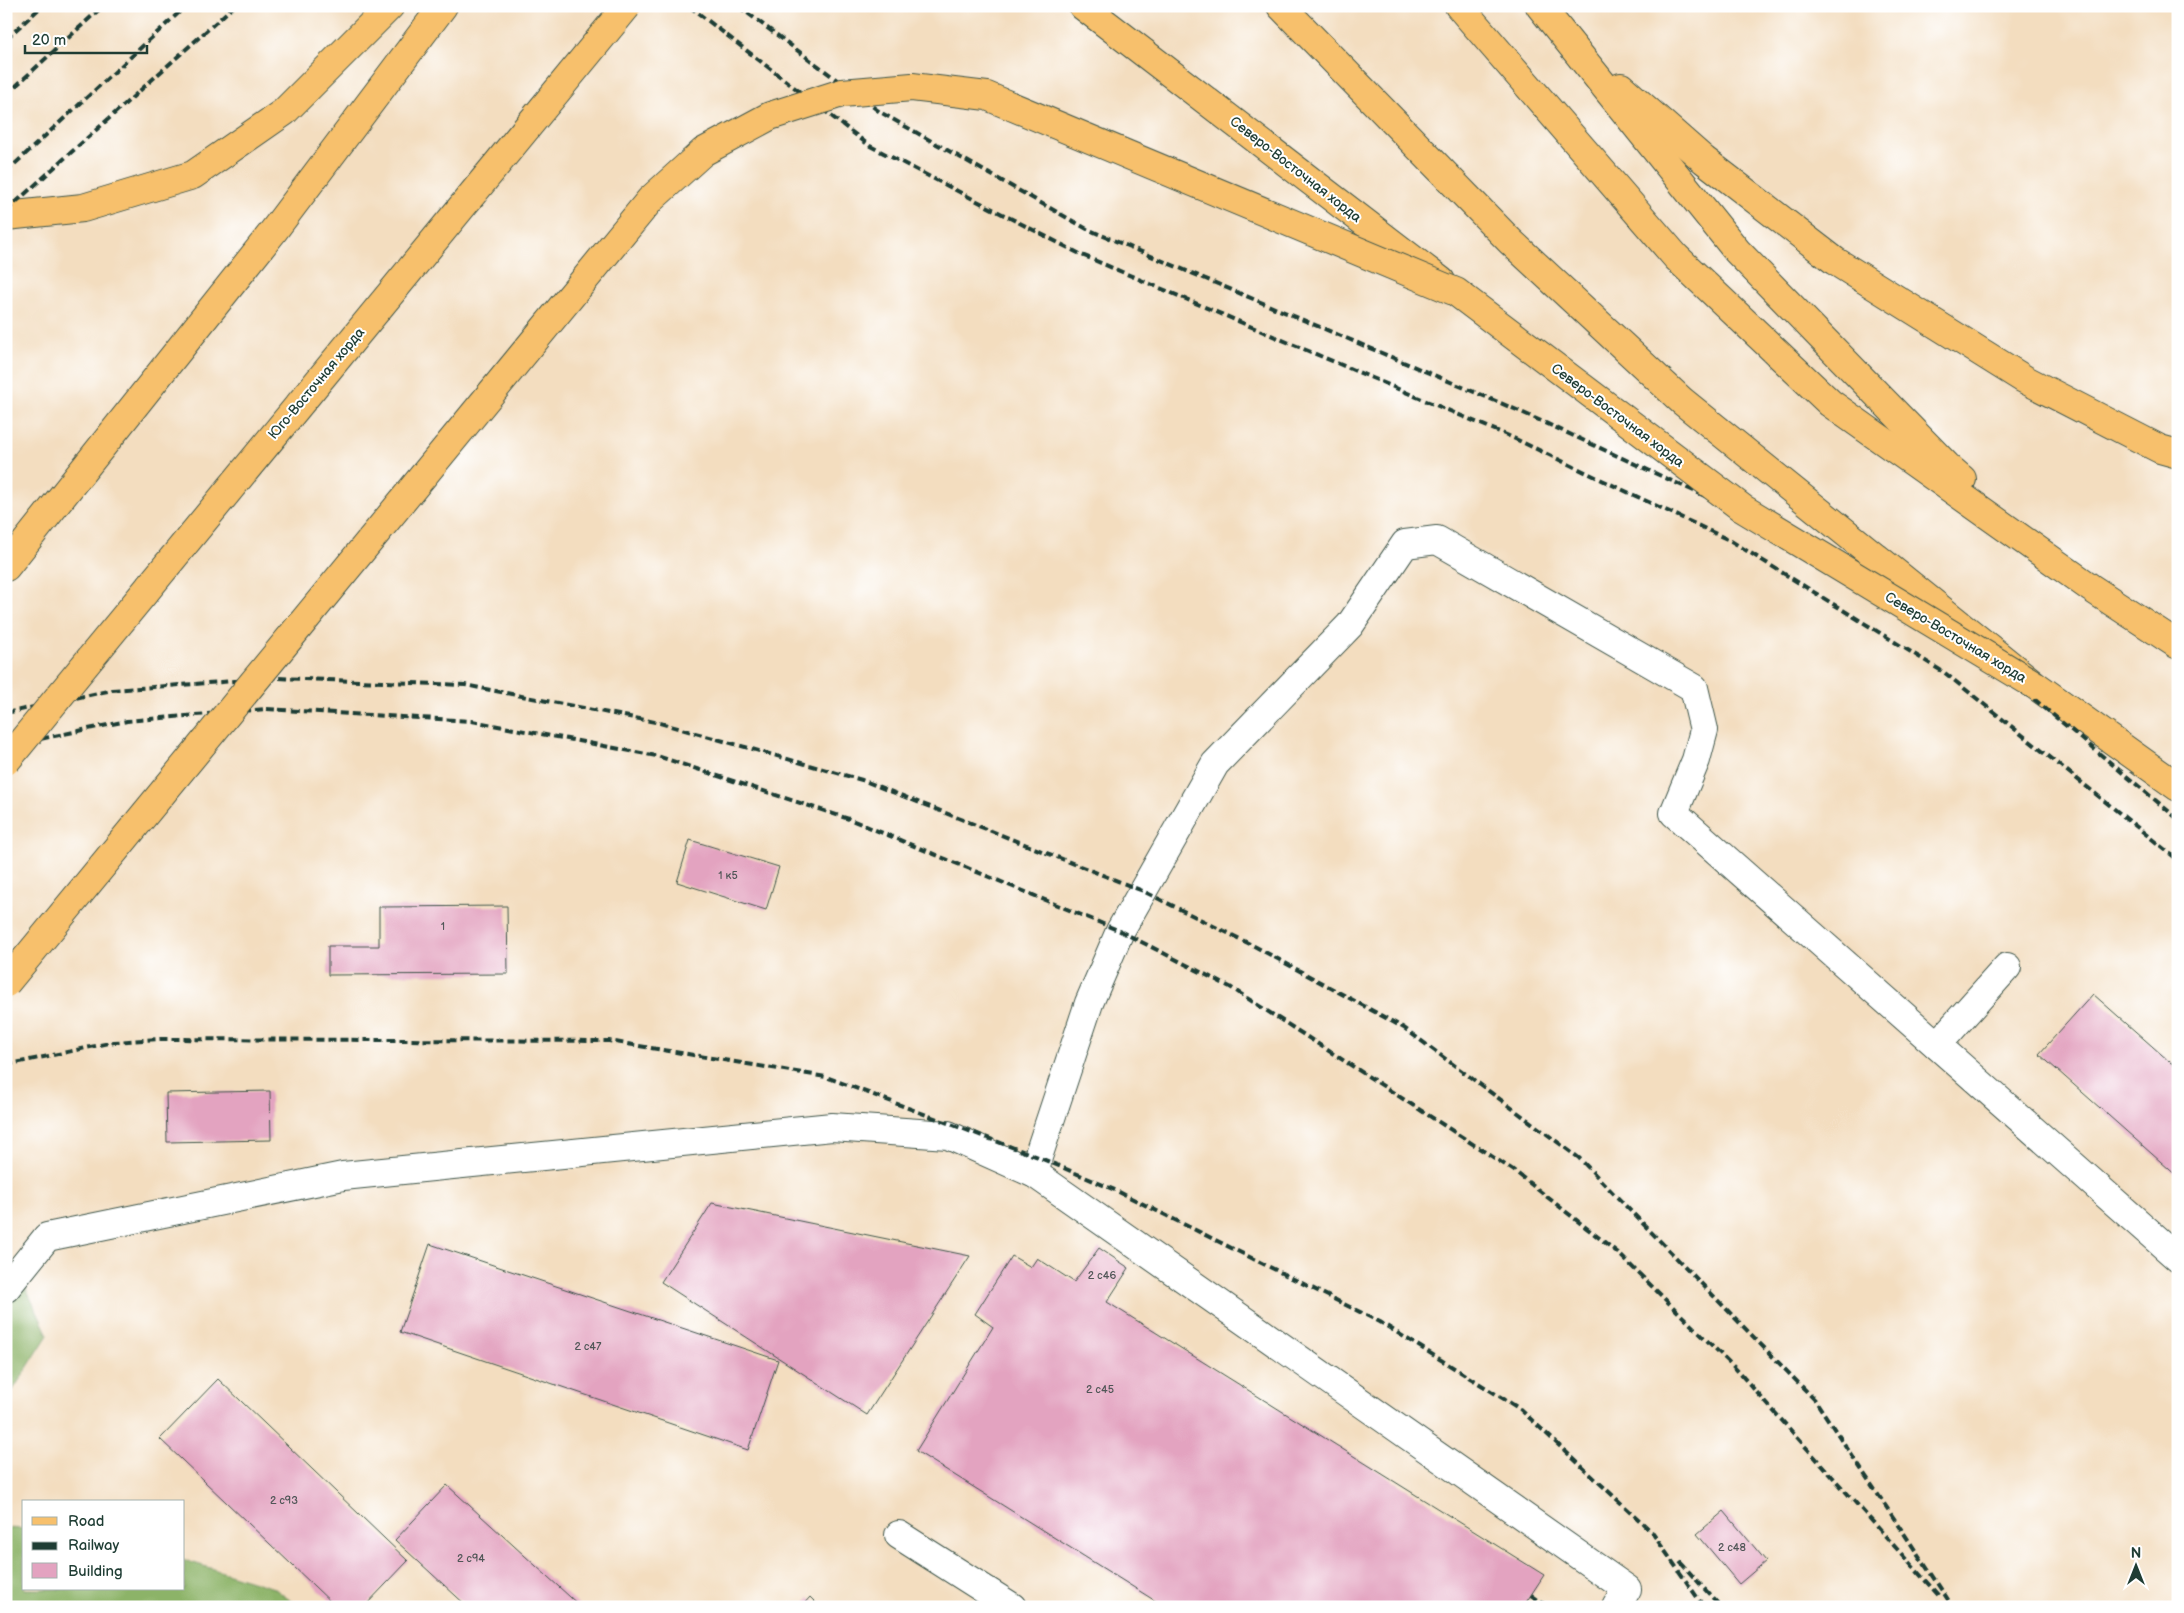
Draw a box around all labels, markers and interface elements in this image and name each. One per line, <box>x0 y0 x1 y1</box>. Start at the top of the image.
scale bar <box>25 22 148 54</box>
text: 20 m <box>32 31 66 50</box>
street label: Северо-Восточная хорда <box>1227 113 1365 226</box>
street label: Юго-Восточная хорда <box>265 323 369 443</box>
street label: Северо-Восточная хорда <box>1548 360 1688 471</box>
street label: Северо-Восточная хорда <box>1882 588 2030 687</box>
house number: 1 к5 <box>718 869 738 882</box>
house number: 1 <box>441 920 445 933</box>
house number: 2 с46 <box>1088 1269 1116 1282</box>
house number: 2 с47 <box>575 1340 602 1353</box>
house number: 2 с45 <box>1086 1383 1114 1396</box>
house number: 2 с93 <box>270 1494 298 1507</box>
legend <box>22 1500 185 1590</box>
text: Road <box>68 1512 104 1531</box>
text: Railway <box>68 1536 119 1555</box>
north arrow <box>2112 1540 2162 1590</box>
house number: 2 с48 <box>1718 1541 1746 1554</box>
text: N <box>2131 1545 2141 1562</box>
house number: 2 с94 <box>457 1552 485 1565</box>
text: Building <box>68 1562 123 1581</box>

